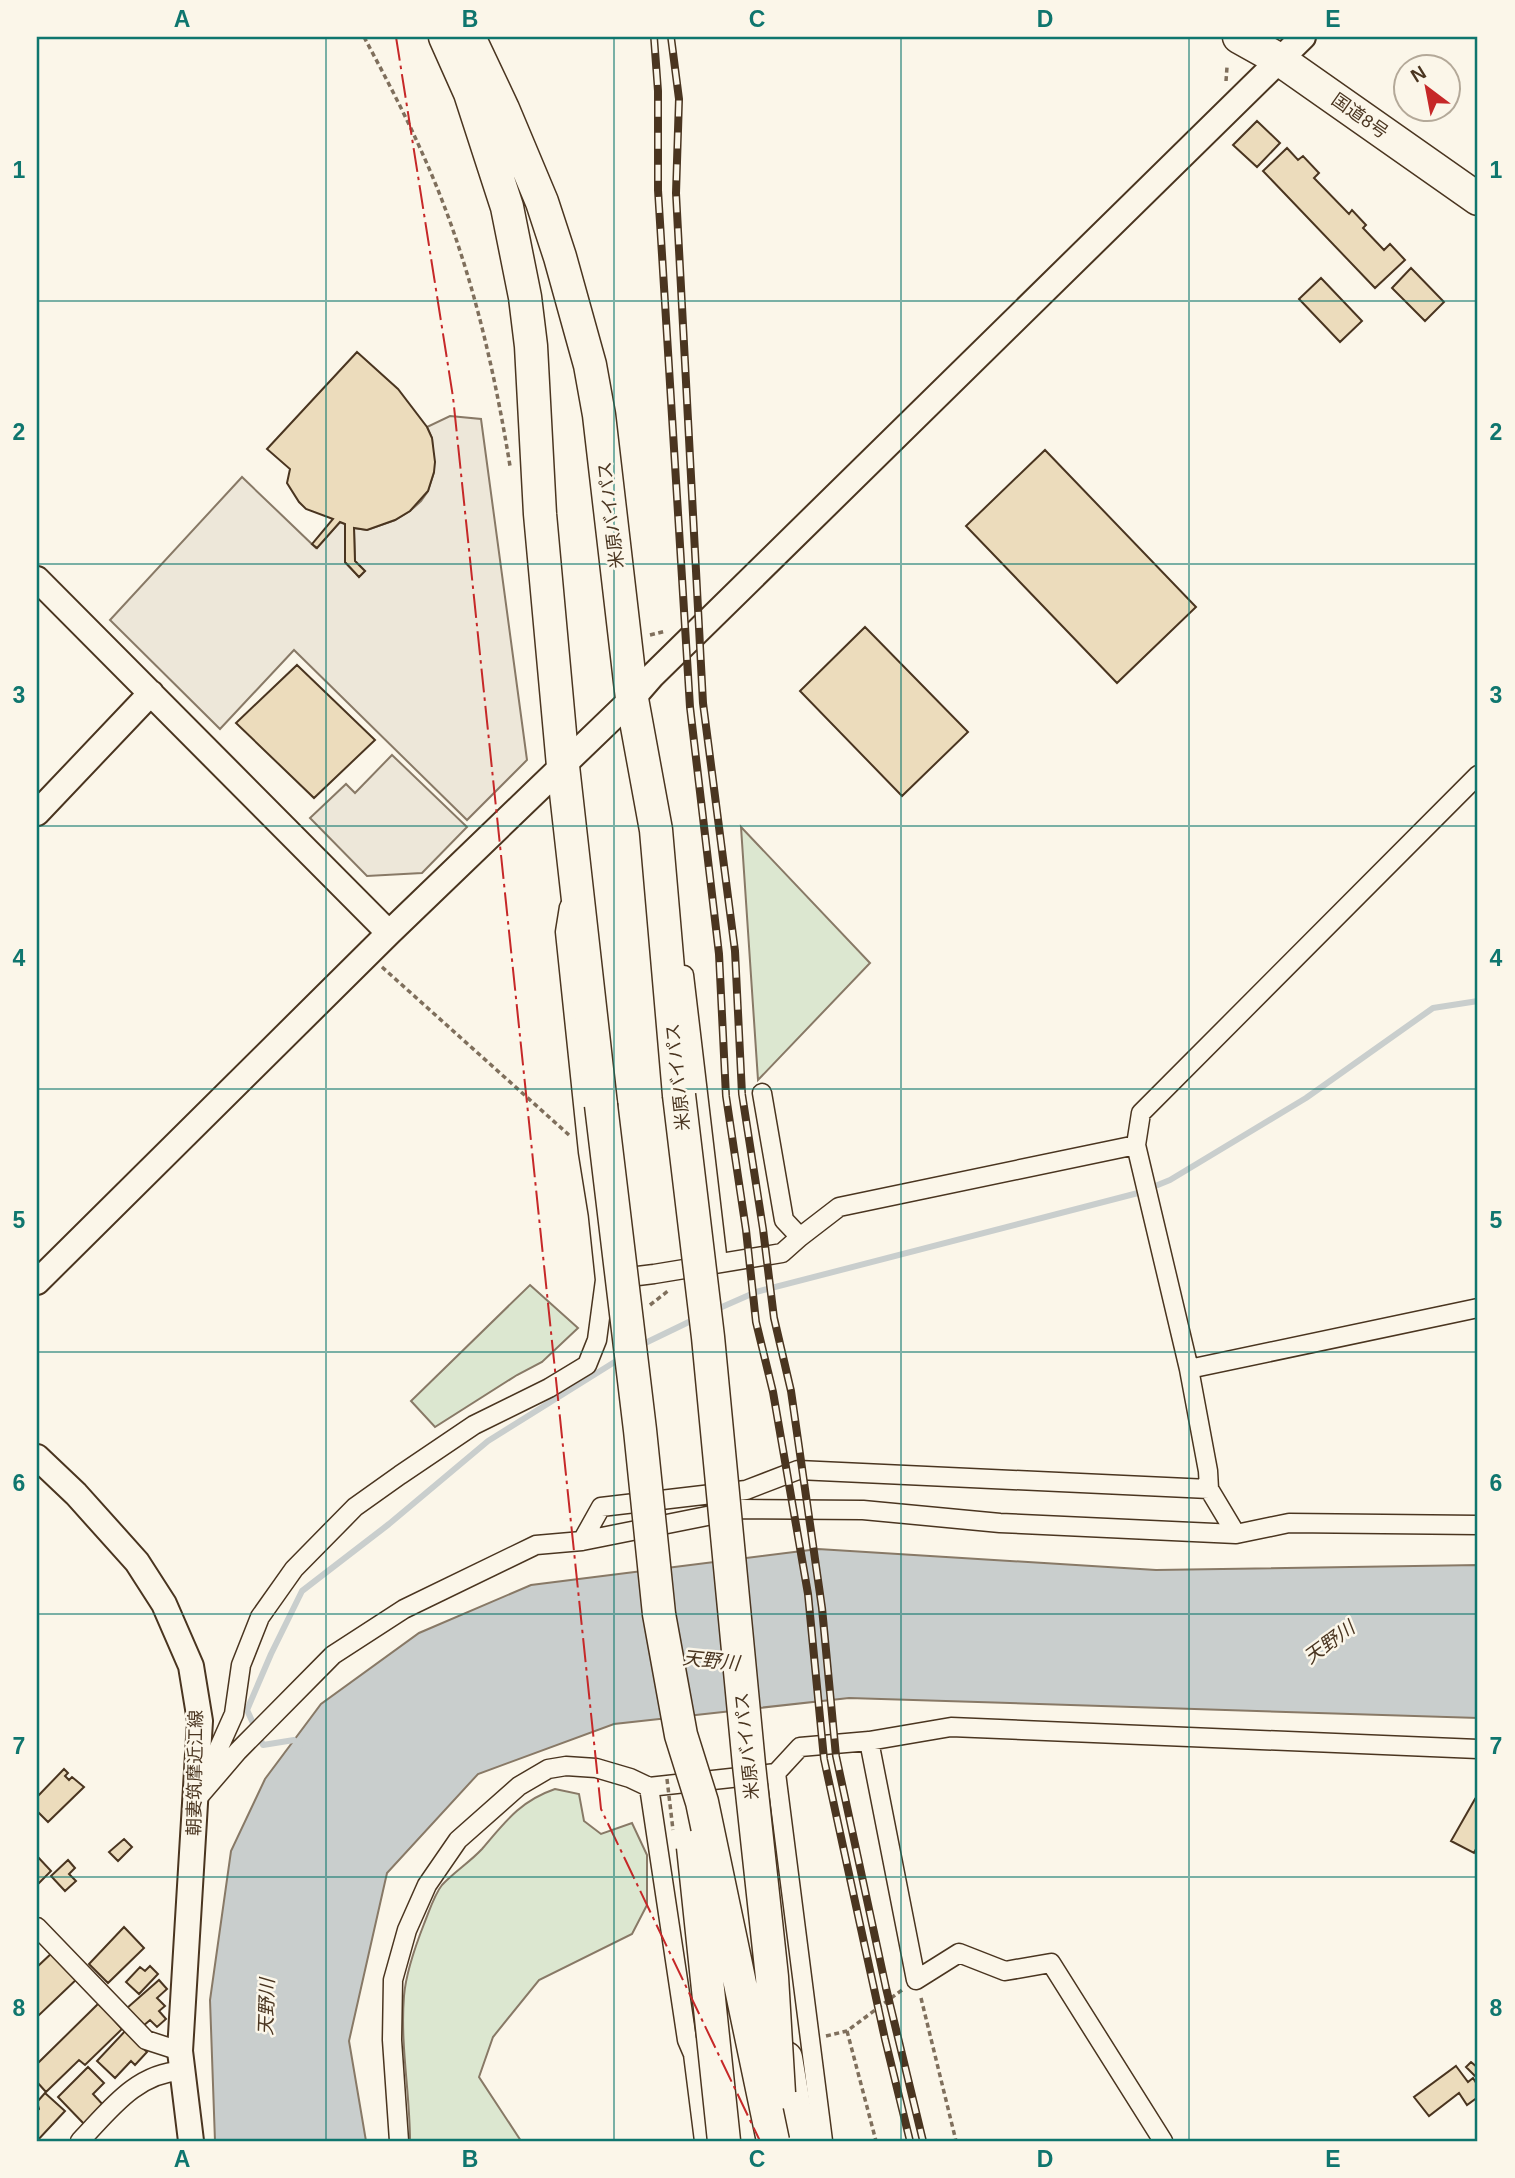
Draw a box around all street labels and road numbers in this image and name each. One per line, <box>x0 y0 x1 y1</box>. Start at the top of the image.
street label: 国道8号 <box>1328 89 1392 143</box>
street label: 米原バイパス <box>595 460 627 570</box>
street label: 米原バイパス <box>662 1022 694 1132</box>
street label: 米原バイパス <box>731 1691 763 1801</box>
street label: 朝妻筑摩近江線 <box>184 1710 206 1836</box>

